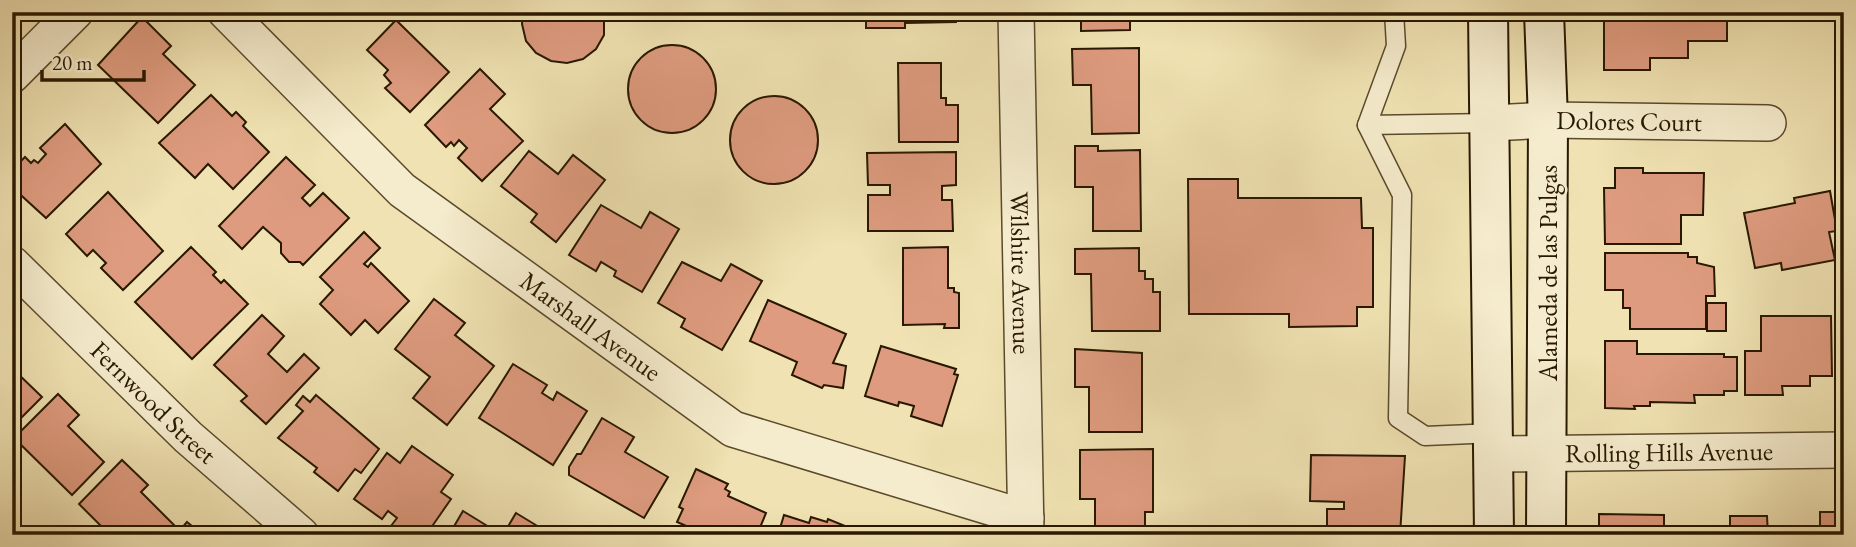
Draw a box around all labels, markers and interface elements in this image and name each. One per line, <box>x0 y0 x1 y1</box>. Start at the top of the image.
scale bar <box>42 38 144 82</box>
text: 20 m <box>52 49 93 76</box>
street label: Dolores Court <box>1556 103 1702 139</box>
street label: Alameda de las Pulgas <box>1531 165 1565 382</box>
street label: Wilshire Avenue <box>1002 191 1040 355</box>
street label: Marshall Avenue <box>513 264 668 389</box>
street label: Fernwood Street <box>83 334 224 471</box>
street label: Rolling Hills Avenue <box>1565 434 1773 470</box>

